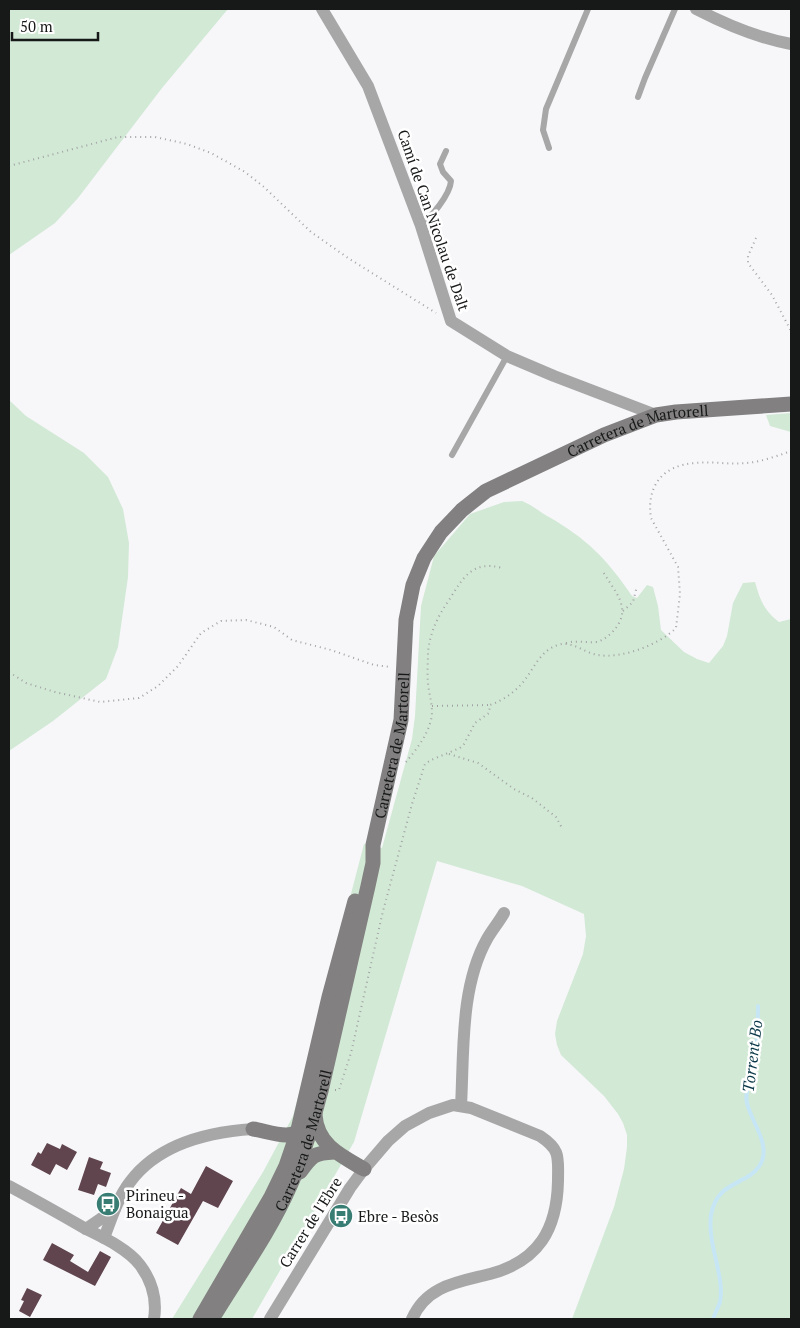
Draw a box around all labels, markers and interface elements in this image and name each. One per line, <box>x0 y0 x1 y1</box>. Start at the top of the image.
scale bar <box>12 10 99 42</box>
text: 50 m <box>20 16 53 36</box>
street label: Camí de Can Nicolau de Dalt <box>394 127 475 314</box>
street label: Carretera de Martorell <box>563 400 709 461</box>
street label: Carretera de Martorell <box>369 672 413 820</box>
water label: Torrent Bo <box>737 1019 767 1093</box>
street label: Carretera de Martorell <box>270 1067 336 1215</box>
street label: Carrer de l'Ebre <box>274 1173 346 1271</box>
place label: Pirineu - Bonaigua <box>126 1185 189 1222</box>
bus stop icon: Pirineu - Bonaigua <box>95 1191 121 1217</box>
bus stop icon: Ebre - Besòs <box>328 1203 354 1229</box>
place label: Ebre - Besòs <box>358 1206 439 1226</box>

